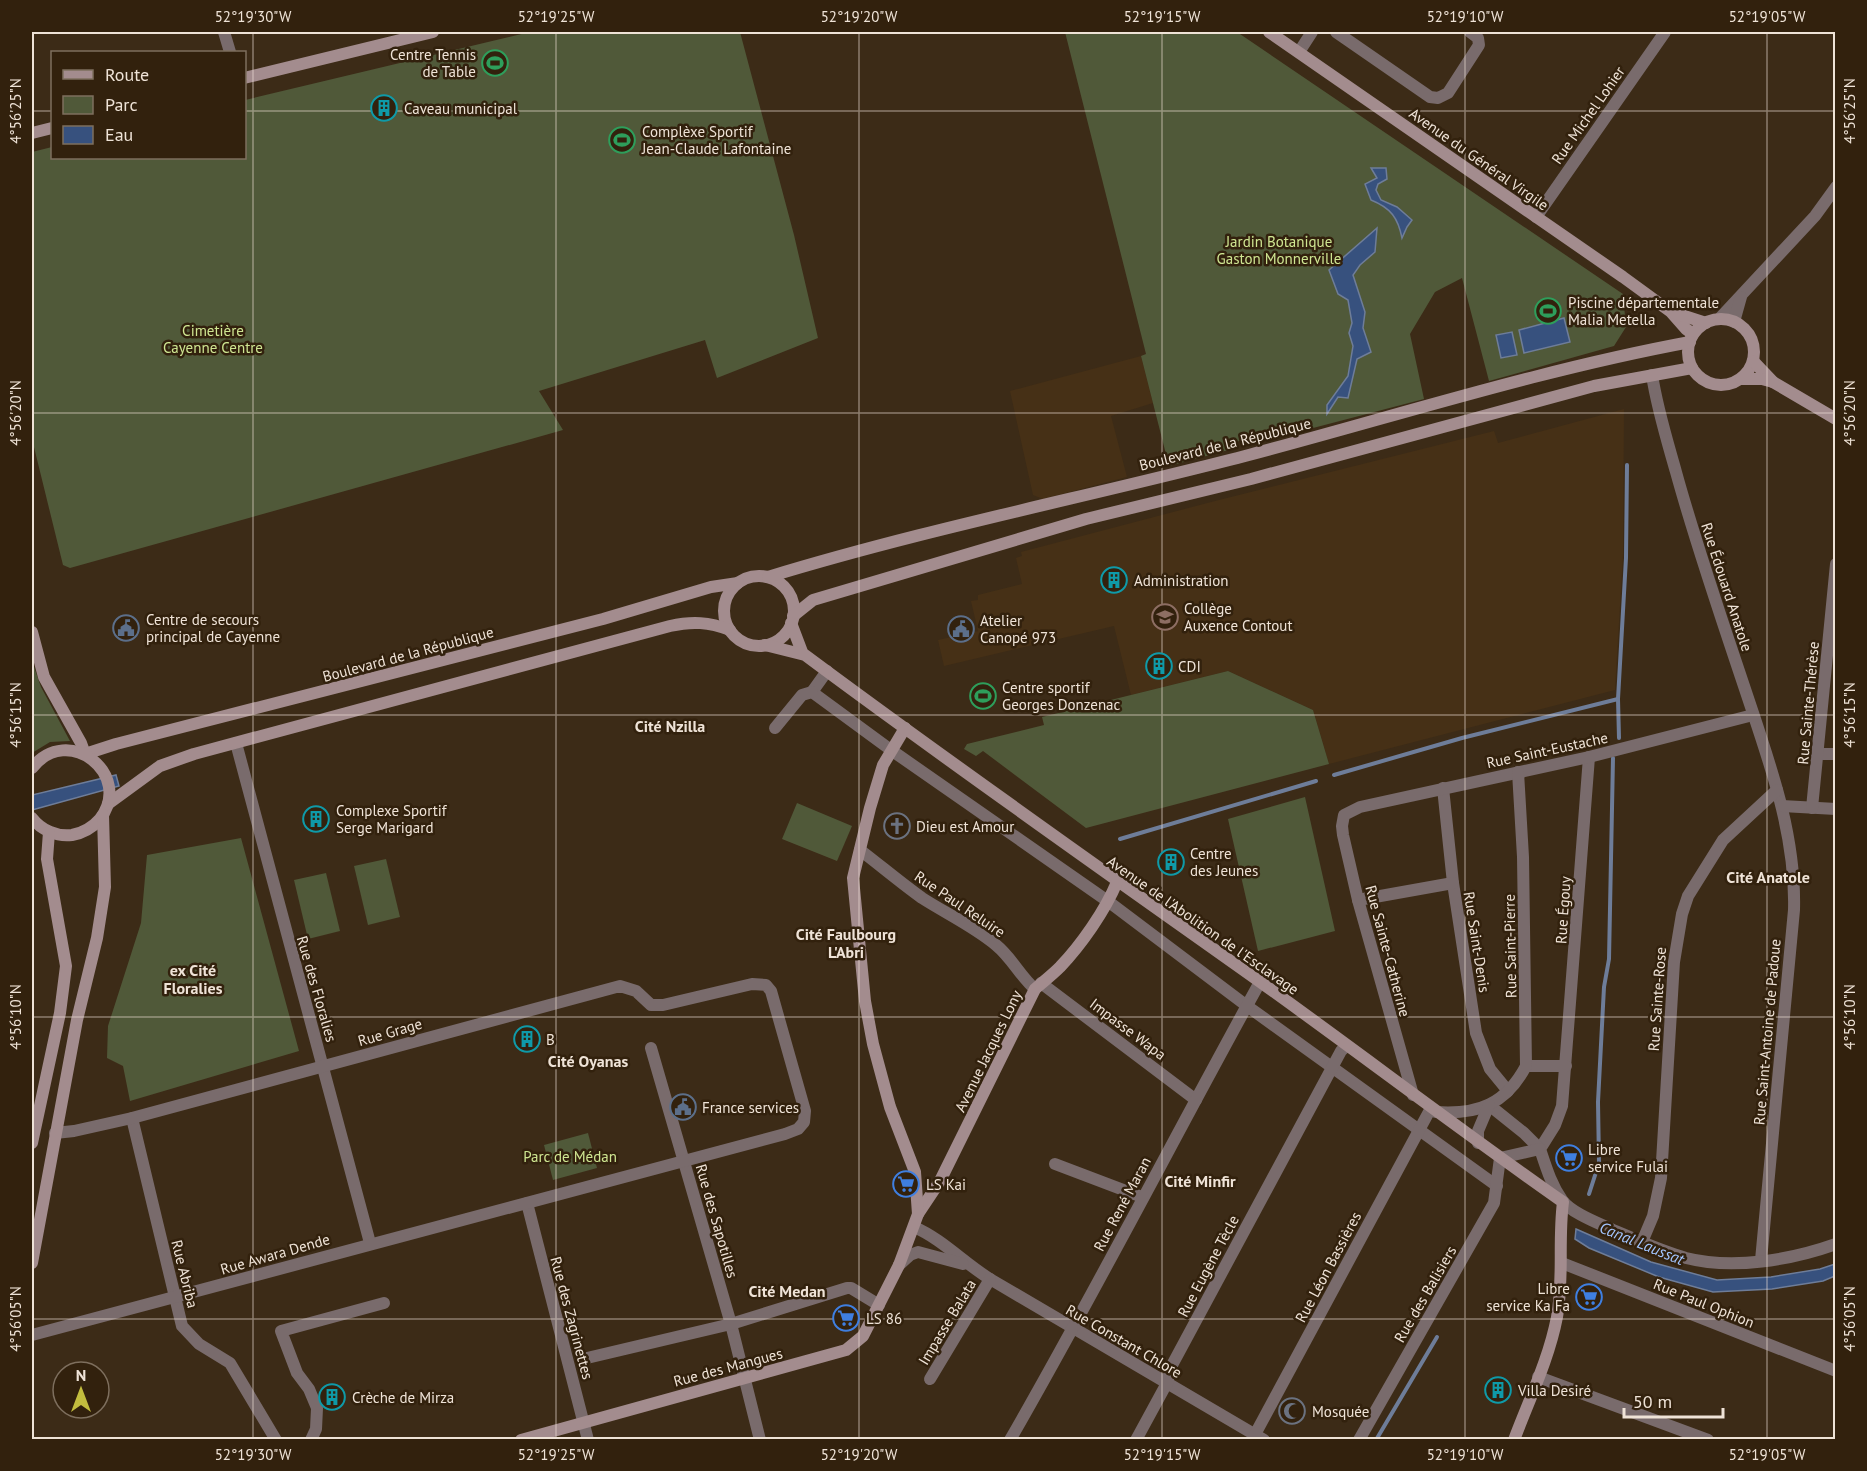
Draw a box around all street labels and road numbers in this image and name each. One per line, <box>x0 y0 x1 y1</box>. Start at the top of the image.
street label: Rue Michel Lohier <box>1547 62 1629 168</box>
street label: Avenue du Général Virgile <box>1406 104 1552 214</box>
street label: Boulevard de la République <box>1137 413 1313 475</box>
street label: Rue Édouard Anatole <box>1697 520 1757 654</box>
street label: Boulevard de la République <box>320 622 496 686</box>
street label: Rue Sainte-Thérèse <box>1793 641 1823 765</box>
street label: Rue Saint-Eustache <box>1485 728 1609 772</box>
street label: Avenue de l'Abolition de l'Esclavage <box>1103 851 1303 999</box>
street label: Rue Paul Reluire <box>911 867 1009 941</box>
street label: Rue Égouy <box>1551 876 1575 944</box>
street label: Rue Sainte-Catherine <box>1361 883 1415 1019</box>
street label: Rue Saint-Denis <box>1460 890 1494 994</box>
street label: Rue Saint-Pierre <box>1500 894 1520 998</box>
street label: Rue des Floralies <box>293 934 341 1044</box>
street label: Rue Saint-Antoine de Padoue <box>1749 938 1785 1126</box>
street label: Rue Sainte-Rose <box>1644 946 1670 1052</box>
street label: Avenue Jacques Lony <box>950 987 1026 1115</box>
street label: Impasse Wapa <box>1086 994 1170 1064</box>
street label: Rue Grage <box>356 1014 424 1050</box>
street label: Rue René Maran <box>1089 1154 1155 1254</box>
street label: Rue des Sapotilles <box>692 1162 742 1280</box>
street label: Rue Léon Bassières <box>1291 1208 1365 1326</box>
street label: Rue Eugène Tècle <box>1173 1212 1243 1320</box>
street label: Rue Awara Dende <box>218 1229 332 1279</box>
street label: Rue Abriba <box>167 1238 203 1310</box>
street label: Rue des Balisiers <box>1390 1242 1460 1346</box>
street label: Rue des Zagrinettes <box>546 1254 598 1382</box>
street label: Rue Paul Ophion <box>1651 1274 1757 1332</box>
street label: Impasse Balata <box>914 1276 980 1368</box>
street label: Rue Constant Chlore <box>1063 1300 1185 1382</box>
street label: Rue des Mangues <box>671 1343 785 1391</box>

